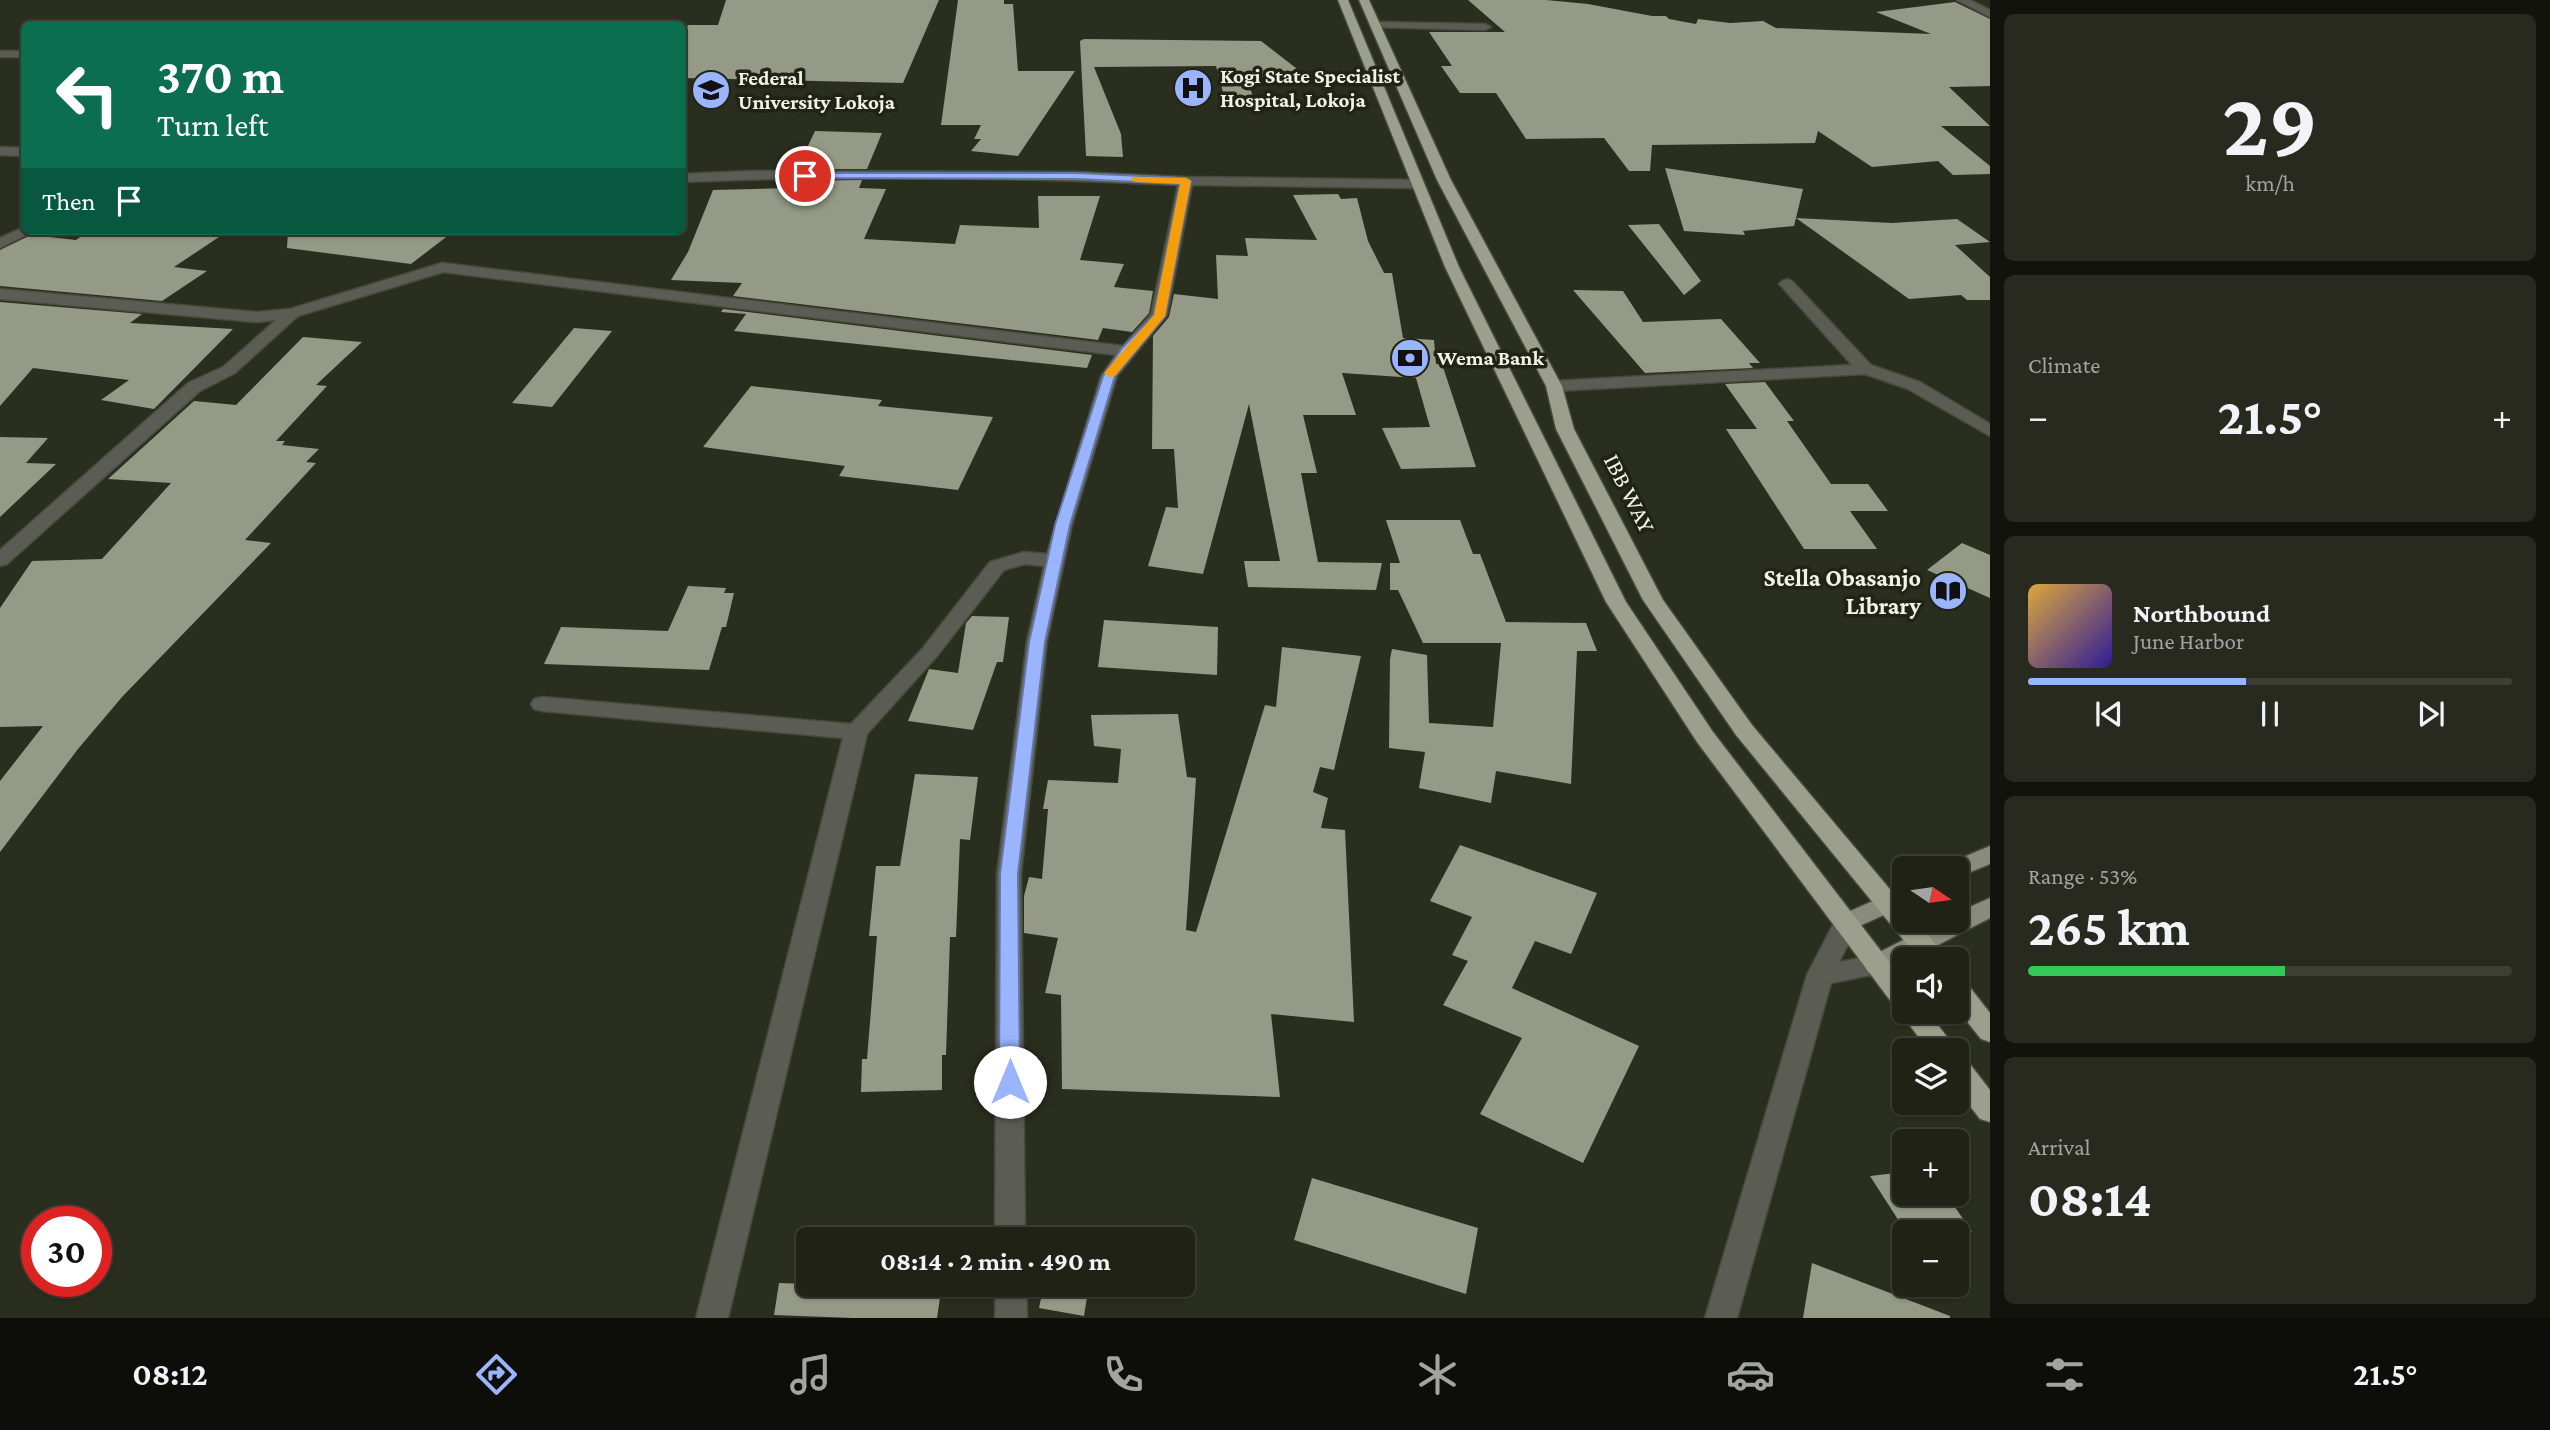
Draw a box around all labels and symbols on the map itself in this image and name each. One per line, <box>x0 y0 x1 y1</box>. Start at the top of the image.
place label: Kogi State Specialist Hospital, Lokoja <box>1220 64 1400 112</box>
place label: Federal University Lokoja <box>738 66 896 114</box>
hospital icon: Kogi State Specialist Hospital, Lokoja <box>1172 67 1214 109</box>
school or university icon: Federal University Lokoja <box>690 69 732 111</box>
pin <box>775 146 835 206</box>
bank icon: Wema Bank <box>1389 337 1431 379</box>
place label: Wema Bank <box>1436 346 1544 370</box>
street label: IBB WAY <box>1599 449 1661 537</box>
place label: Stella Obasanjo Library <box>1763 564 1921 619</box>
library icon: Stella Obasanjo Library <box>1927 570 1969 612</box>
north arrow <box>1892 856 1969 933</box>
position arrow <box>973 1045 1047 1119</box>
speed limit sign: 30 <box>21 1206 112 1297</box>

